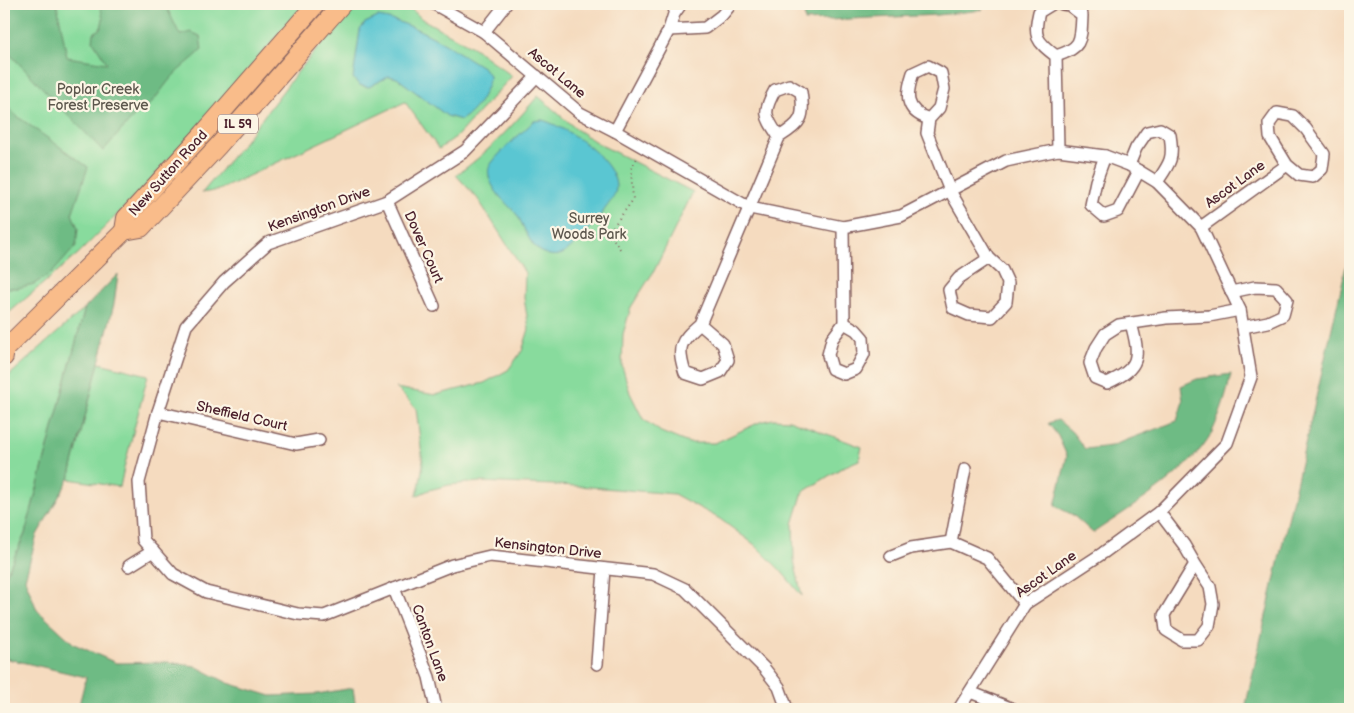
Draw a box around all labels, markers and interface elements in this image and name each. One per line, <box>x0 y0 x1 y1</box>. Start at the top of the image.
street label: Ascot Lane <box>525 44 589 102</box>
park label: Poplar Creek Forest Preserve <box>48 81 149 114</box>
road number: IL 59 <box>218 115 258 134</box>
street label: New Sutton Road <box>125 127 211 219</box>
street label: Ascot Lane <box>1202 157 1268 211</box>
street label: Kensington Drive <box>265 183 373 235</box>
street label: Dover Court <box>401 209 448 286</box>
park label: Surrey Woods Park <box>552 210 626 243</box>
street label: Sheffield Court <box>195 397 290 435</box>
street label: Kensington Drive <box>494 534 602 562</box>
street label: Ascot Lane <box>1012 547 1080 601</box>
street label: Canton Lane <box>408 602 452 684</box>

